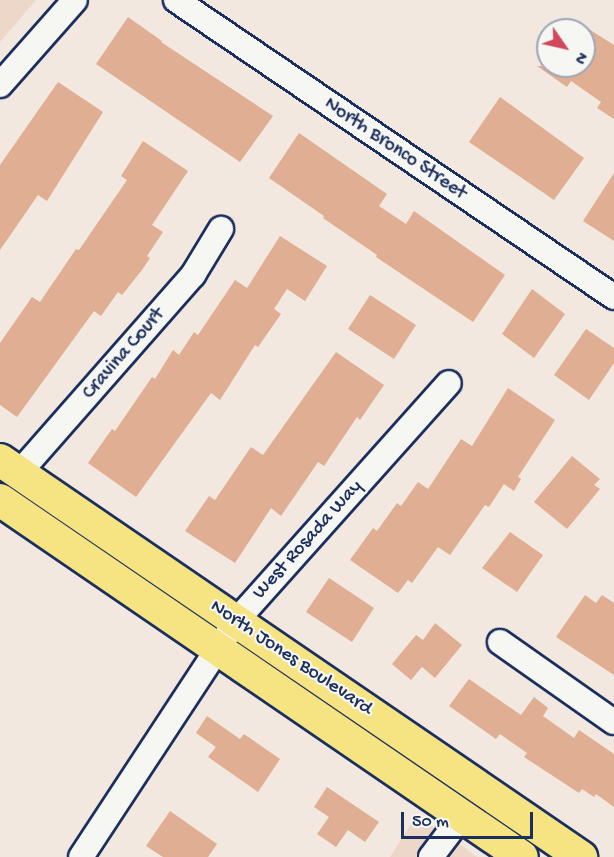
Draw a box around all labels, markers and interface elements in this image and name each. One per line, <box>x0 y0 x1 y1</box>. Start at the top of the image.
north arrow <box>536 18 596 78</box>
text: N <box>569 48 590 67</box>
street label: North Bronco Street <box>319 92 471 206</box>
street label: Cravina Court <box>78 303 170 405</box>
street label: West Rosada Way <box>248 475 368 605</box>
street label: North Jones Boulevard <box>205 595 377 721</box>
scale bar <box>404 800 536 838</box>
text: 50 m <box>412 812 449 833</box>

